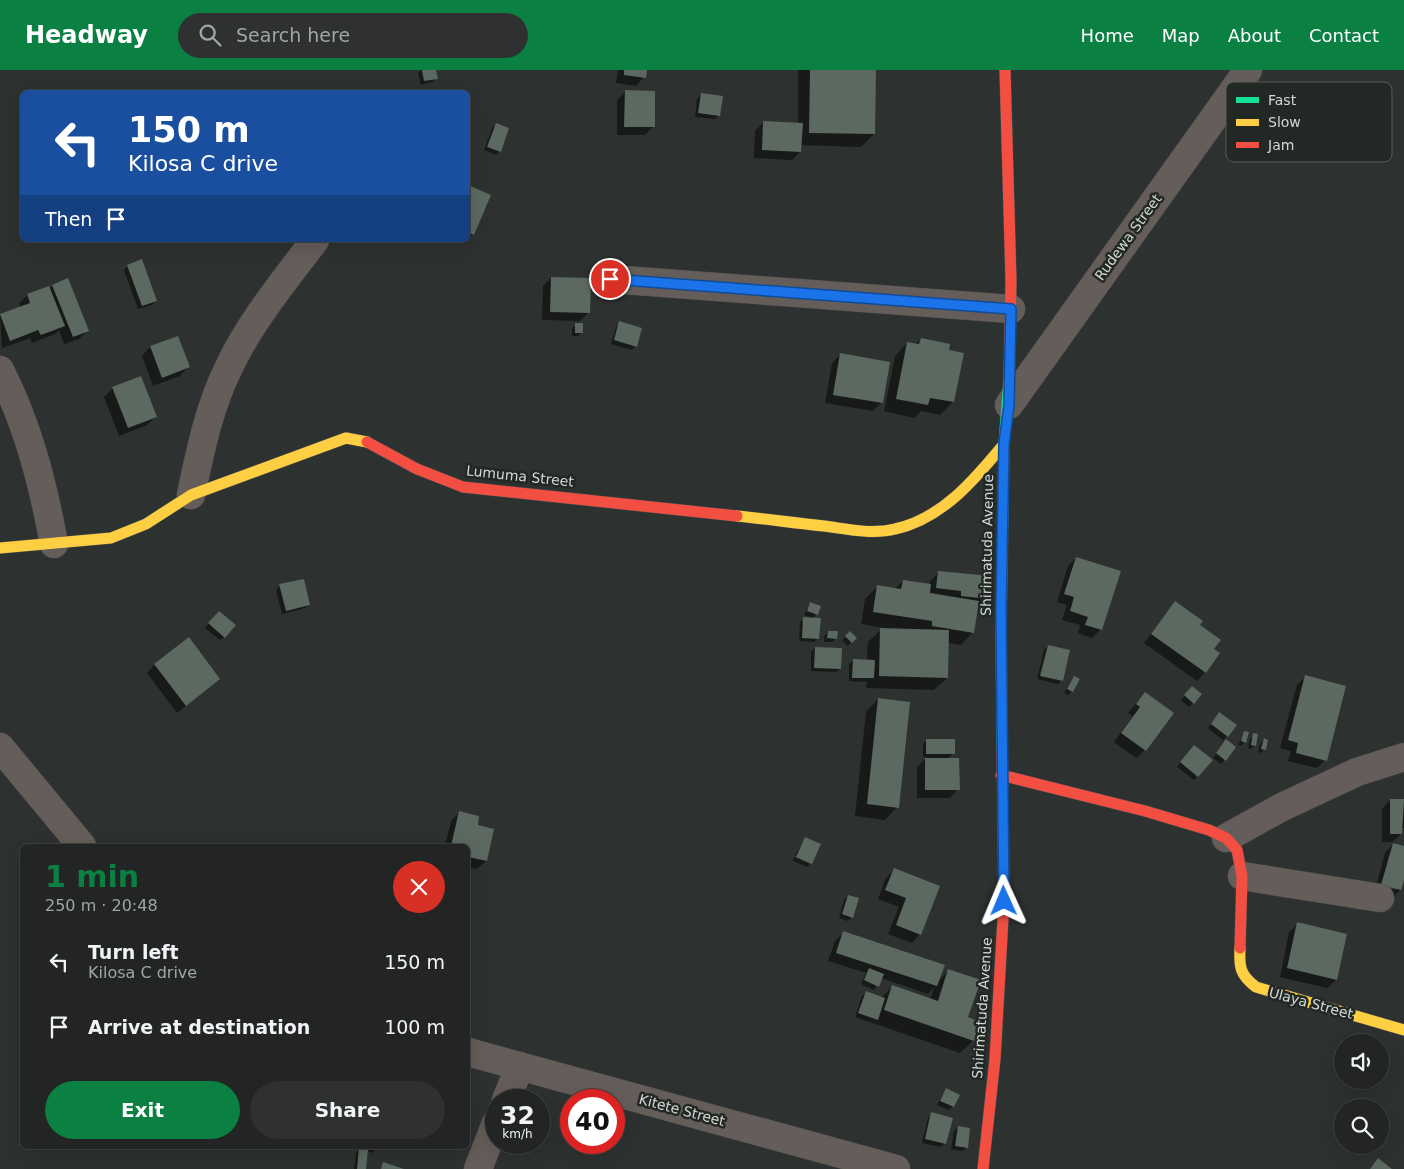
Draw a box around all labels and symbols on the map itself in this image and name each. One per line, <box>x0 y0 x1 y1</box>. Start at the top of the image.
legend <box>1226 82 1392 162</box>
text: Fast <box>1268 92 1297 108</box>
text: Slow <box>1268 114 1301 130</box>
text: Jam <box>1267 137 1294 153</box>
street label: Rudewa Street <box>1091 190 1165 283</box>
pin <box>589 258 631 300</box>
street label: Lumuma Street <box>465 462 575 490</box>
street label: Shirimatuda Avenue <box>978 474 996 616</box>
position arrow <box>977 874 1029 926</box>
street label: Shirimatuda Avenue <box>969 937 995 1079</box>
street label: Ulaya Street <box>1267 984 1355 1022</box>
speed limit sign: 40 <box>560 1089 625 1154</box>
street label: Kitete Street <box>637 1091 727 1129</box>

